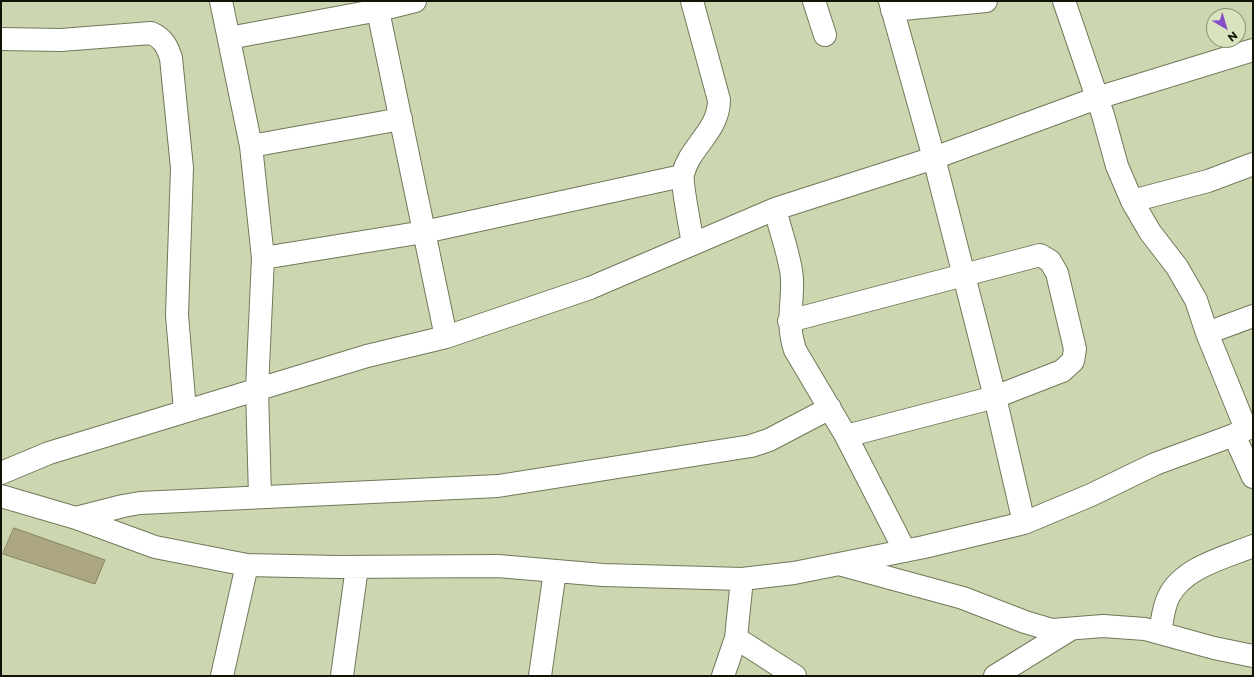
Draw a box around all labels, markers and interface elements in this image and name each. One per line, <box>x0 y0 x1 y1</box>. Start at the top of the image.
north arrow <box>1206 8 1246 48</box>
text: N <box>1225 28 1241 45</box>

